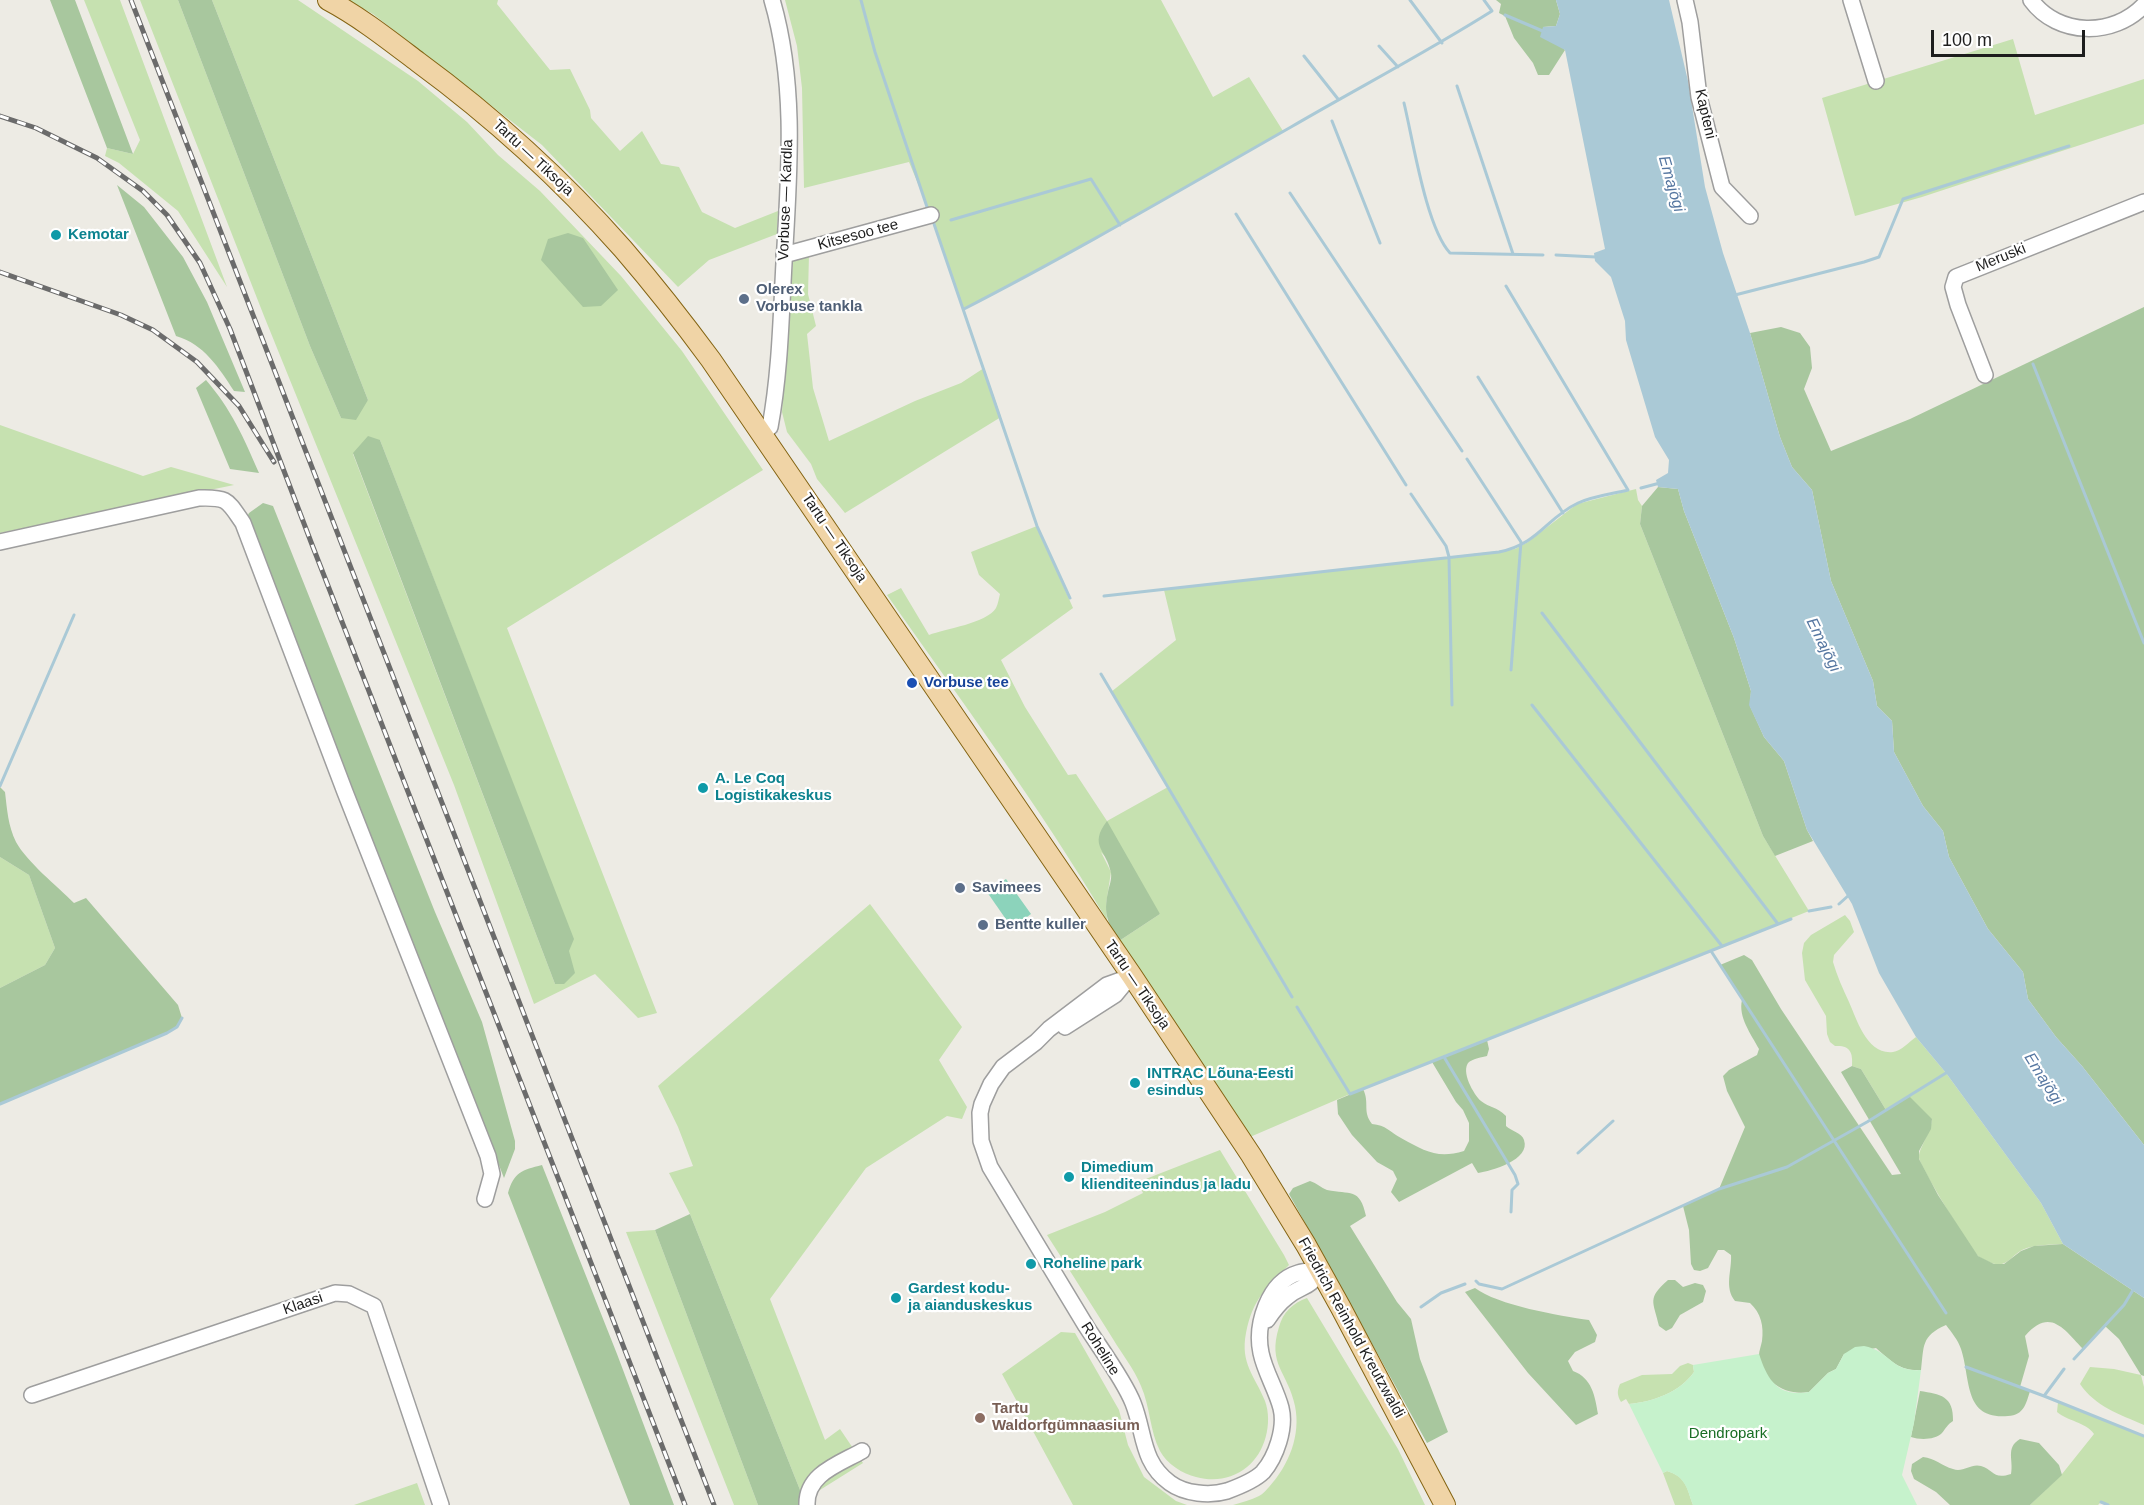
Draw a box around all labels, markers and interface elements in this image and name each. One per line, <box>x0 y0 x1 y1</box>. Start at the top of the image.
scale bar <box>1934 18 2088 56</box>
text: 100 m <box>1942 30 1992 50</box>
street label: Kapteni <box>1691 87 1719 141</box>
street label: Tartu — Tiksoja <box>489 116 577 200</box>
street label: Vorbuse — Kardla <box>775 139 797 261</box>
water label: Emajõgi <box>1654 154 1688 214</box>
street label: Kitsesoo tee <box>816 216 900 254</box>
place label: Kemotar <box>68 226 129 244</box>
marker: Kemotar <box>49 228 63 242</box>
street label: Meruski <box>1973 240 2029 276</box>
place label: Olerex Vorbuse tankla <box>756 281 862 316</box>
marker: Olerex Vorbuse tankla <box>737 292 751 306</box>
street label: Tartu — Tiksoja <box>798 490 870 586</box>
water label: Emajõgi <box>1802 615 1844 675</box>
place label: Vorbuse tee <box>924 674 1009 692</box>
marker: Vorbuse tee <box>905 676 919 690</box>
place label: A. Le Coq Logistikakeskus <box>715 770 832 805</box>
marker: A. Le Coq Logistikakeskus <box>696 781 710 795</box>
place label: Savimees <box>972 879 1041 897</box>
marker: Savimees <box>953 881 967 895</box>
place label: Bentte kuller <box>995 916 1086 934</box>
marker: Bentte kuller <box>976 918 990 932</box>
street label: Tartu — Tiksoja <box>1101 937 1173 1033</box>
water label: Emajõgi <box>2020 1049 2066 1109</box>
place label: INTRAC Lõuna-Eesti esindus <box>1147 1065 1294 1100</box>
marker: INTRAC Lõuna-Eesti esindus <box>1128 1076 1142 1090</box>
place label: Dimedium klienditeenindus ja ladu <box>1081 1159 1251 1194</box>
marker: Dimedium klienditeenindus ja ladu <box>1062 1170 1076 1184</box>
street label: Friedrich Reinhold Kreutzwaldi <box>1294 1235 1408 1421</box>
place label: Roheline park <box>1043 1255 1142 1273</box>
marker: Roheline park <box>1024 1257 1038 1271</box>
place label: Gardest kodu- ja aianduskeskus <box>908 1280 1032 1315</box>
street label: Klaasi <box>281 1289 325 1319</box>
marker: Gardest kodu- ja aianduskeskus <box>889 1291 903 1305</box>
street label: Roheline <box>1077 1319 1123 1379</box>
place label: Tartu Waldorfgümnaasium <box>992 1400 1140 1435</box>
marker: Tartu Waldorfgümnaasium <box>973 1411 987 1425</box>
park label: Dendropark <box>1689 1425 1767 1443</box>

